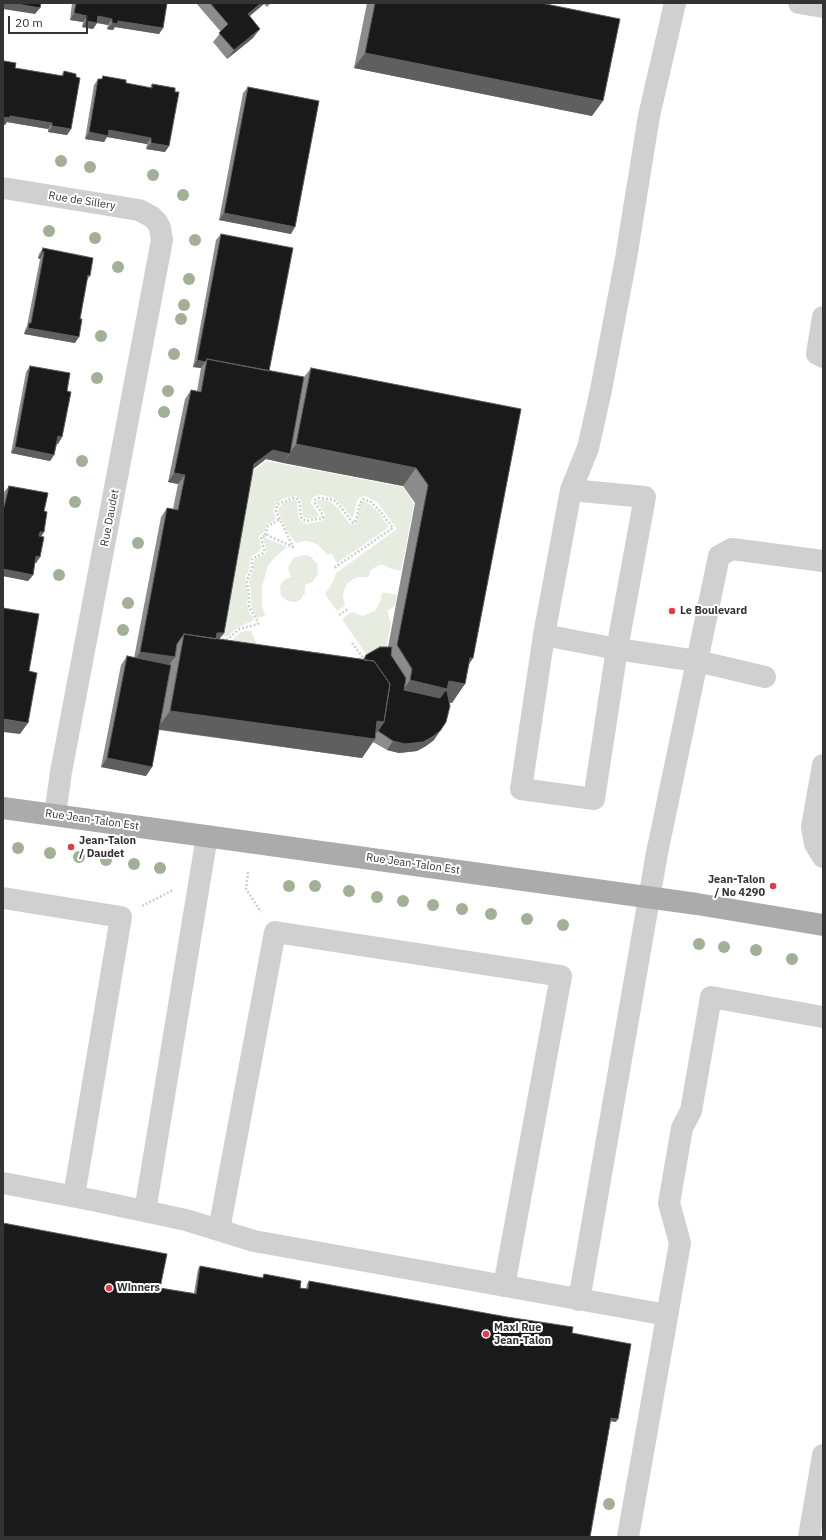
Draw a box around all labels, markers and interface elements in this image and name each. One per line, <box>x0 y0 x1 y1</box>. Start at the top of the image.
scale bar <box>10 8 90 34</box>
text: 20 m <box>15 15 43 30</box>
street label: Rue de Sillery <box>48 189 116 213</box>
street label: Rue Daudet <box>98 488 122 548</box>
place label: Le Boulevard <box>680 604 747 618</box>
marker: Le Boulevard <box>667 606 677 616</box>
street label: Rue Jean-Talon Est <box>44 807 140 833</box>
place label: Jean-Talon / Daudet <box>79 834 136 860</box>
marker: Jean-Talon / Daudet <box>66 842 76 852</box>
street label: Rue Jean-Talon Est <box>365 851 461 877</box>
place label: Jean-Talon / No 4290 <box>708 873 765 899</box>
marker: Jean-Talon / No 4290 <box>768 881 778 891</box>
place label: Winners <box>117 1281 160 1295</box>
marker: Winners <box>104 1283 114 1293</box>
place label: Maxi Rue Jean-Talon <box>494 1321 551 1347</box>
marker: Maxi Rue Jean-Talon <box>481 1329 491 1339</box>

